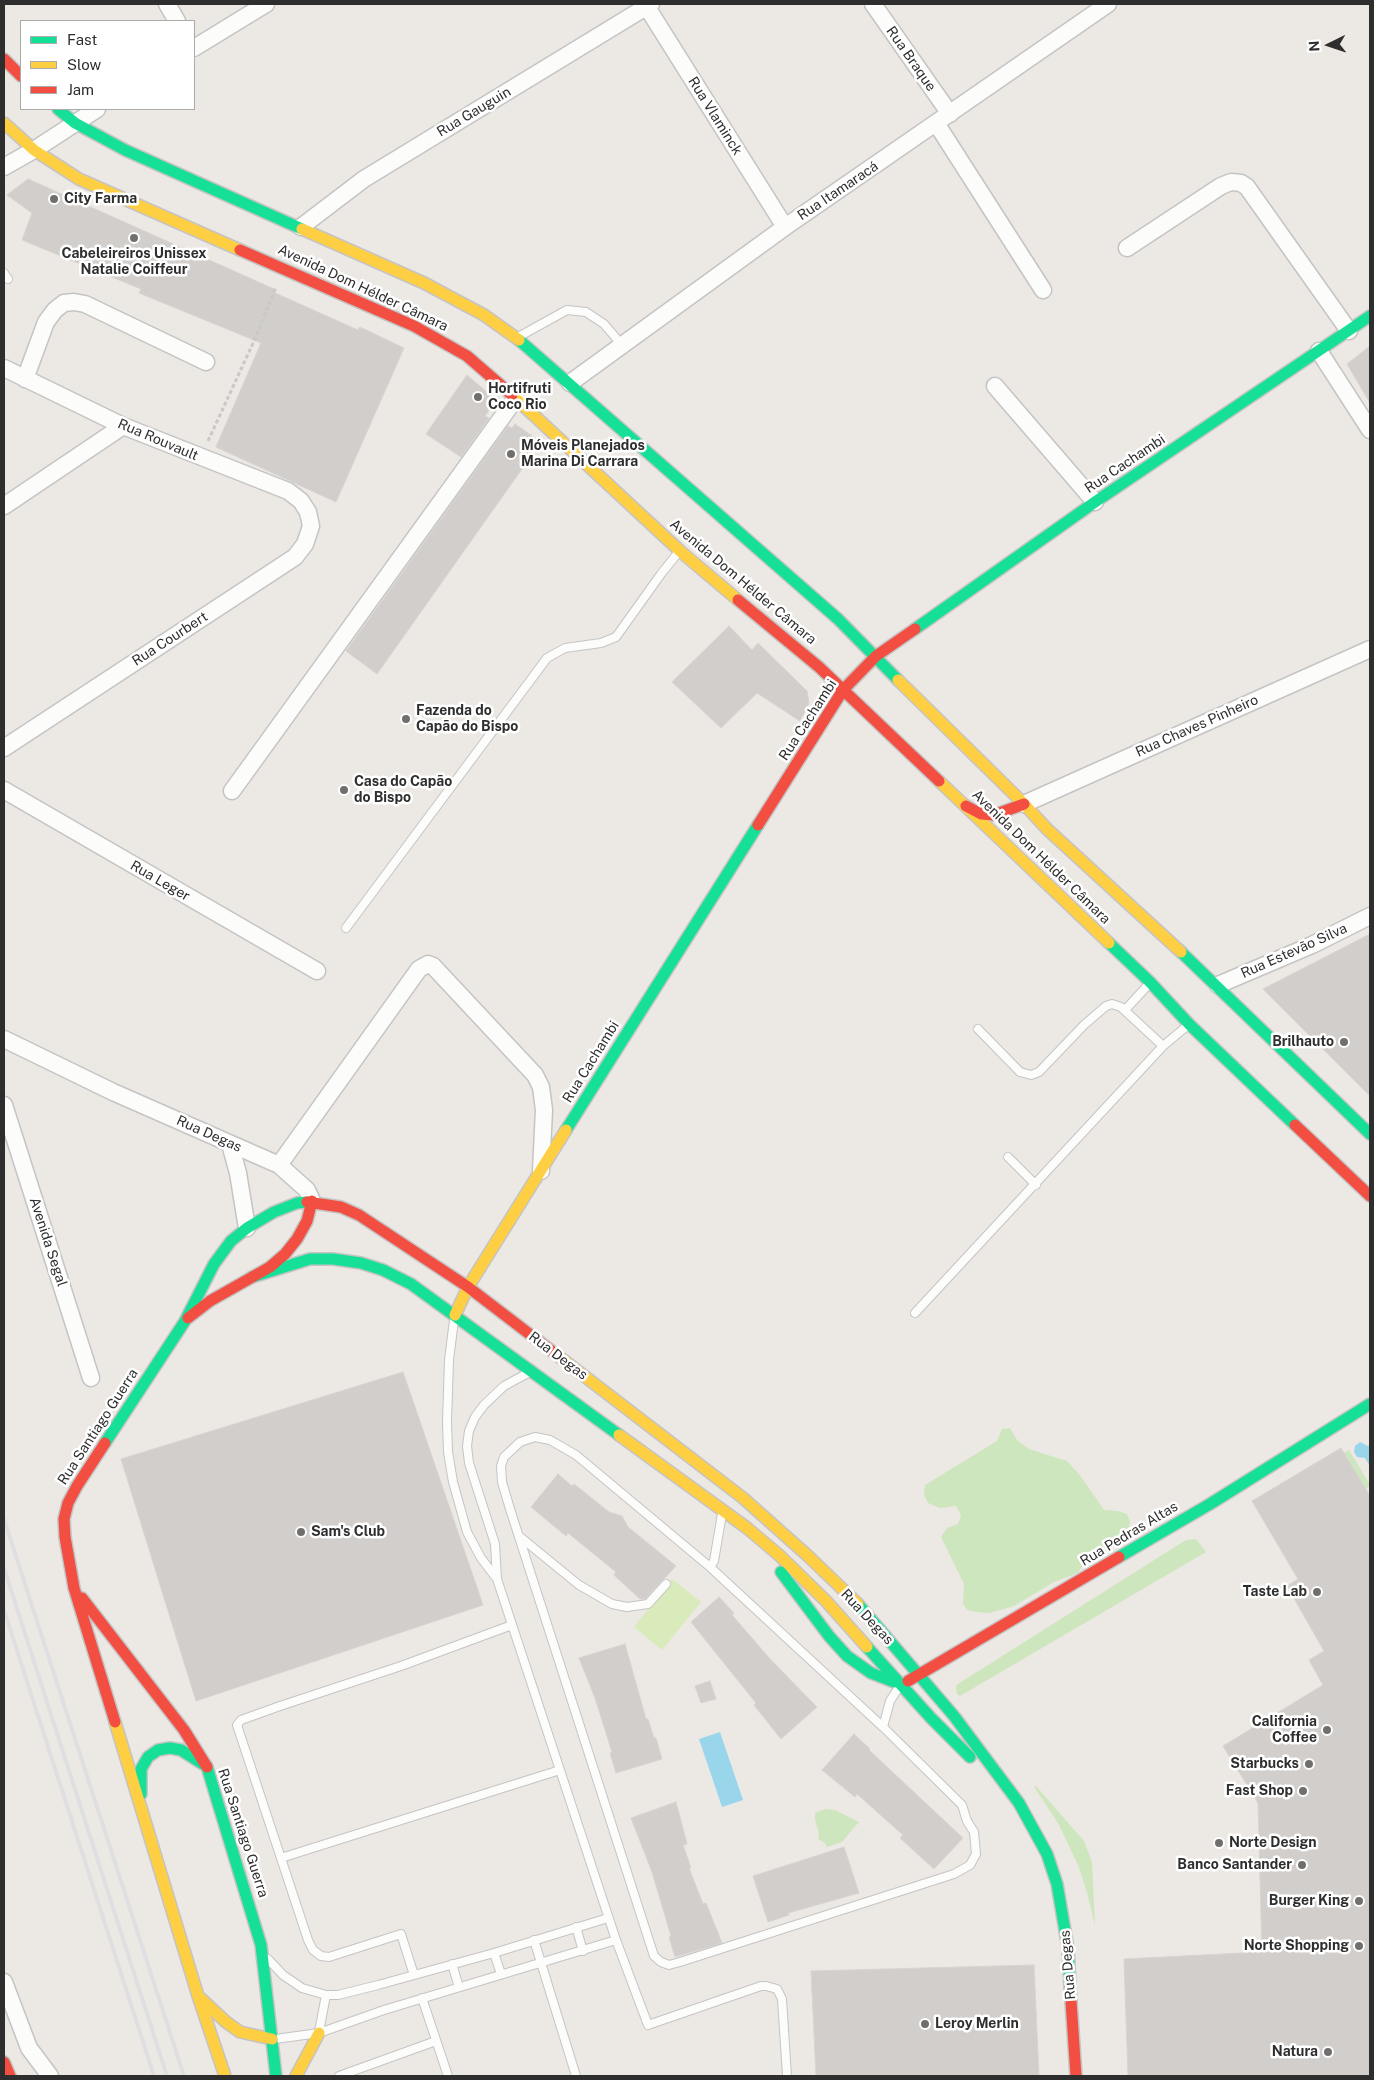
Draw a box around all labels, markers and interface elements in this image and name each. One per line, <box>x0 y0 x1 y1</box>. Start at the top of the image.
legend <box>20 20 195 110</box>
north arrow <box>1304 20 1354 70</box>
street label: Rua Braque <box>883 23 939 95</box>
text: Fast <box>67 31 97 48</box>
text: N <box>1306 40 1322 52</box>
text: Slow <box>67 56 101 73</box>
street label: Rua Vlaminck <box>684 74 746 158</box>
text: Jam <box>67 81 94 98</box>
street label: Rua Gauguin <box>434 83 514 141</box>
street label: Rua Itamaracá <box>794 158 882 224</box>
place label: City Farma <box>64 191 137 207</box>
marker: City Farma <box>48 193 60 205</box>
marker: Cabeleireiros Unissex Natalie Coiffeur <box>128 232 140 244</box>
street label: Avenida Dom Hélder Câmara <box>275 241 451 335</box>
place label: Cabeleireiros Unissex Natalie Coiffeur <box>62 246 206 278</box>
place label: Hortifruti Coco Rio <box>488 381 551 414</box>
marker: Hortifruti Coco Rio <box>472 391 484 403</box>
street label: Rua Rouvault <box>115 415 201 465</box>
street label: Rua Cachambi <box>1082 431 1168 497</box>
place label: Móveis Planejados Marina Di Carrara <box>521 438 645 471</box>
marker: Móveis Planejados Marina Di Carrara <box>505 448 517 460</box>
street label: Avenida Dom Hélder Câmara <box>666 516 820 648</box>
street label: Rua Courbert <box>129 608 211 670</box>
street label: Rua Cachambi <box>776 676 840 764</box>
street label: Rua Chaves Pinheiro <box>1133 691 1261 761</box>
place label: Fazenda do Capão do Bispo <box>416 703 518 736</box>
marker: Fazenda do Capão do Bispo <box>400 713 412 725</box>
place label: Casa do Capão do Bispo <box>354 774 452 806</box>
marker: Casa do Capão do Bispo <box>338 784 350 796</box>
street label: Avenida Dom Hélder Câmara <box>968 786 1114 928</box>
street label: Rua Leger <box>127 857 193 905</box>
street label: Rua Estevão Silva <box>1238 920 1350 982</box>
street label: Rua Cachambi <box>559 1018 623 1106</box>
place label: Brilhauto <box>1272 1034 1334 1050</box>
marker: Brilhauto <box>1338 1036 1350 1048</box>
street label: Rua Degas <box>174 1112 244 1156</box>
street label: Avenida Segal <box>26 1195 70 1289</box>
street label: Rua Degas <box>525 1328 591 1384</box>
street label: Rua Santiago Guerra <box>54 1366 142 1488</box>
street label: Rua Pedras Altas <box>1077 1498 1181 1570</box>
place label: Sam's Club <box>311 1524 385 1540</box>
marker: Sam's Club <box>295 1526 307 1538</box>
place label: Taste Lab <box>1243 1584 1307 1600</box>
street label: Rua Degas <box>837 1586 897 1648</box>
marker: Taste Lab <box>1311 1586 1323 1598</box>
place label: California Coffee <box>1252 1714 1317 1746</box>
marker: California Coffee <box>1321 1724 1333 1736</box>
place label: Starbucks <box>1230 1756 1299 1772</box>
marker: Starbucks <box>1303 1758 1315 1770</box>
street label: Rua Santiago Guerra <box>214 1766 272 1900</box>
place label: Fast Shop <box>1226 1783 1293 1799</box>
marker: Fast Shop <box>1297 1785 1309 1797</box>
place label: Norte Design <box>1229 1835 1317 1851</box>
marker: Norte Design <box>1213 1837 1225 1849</box>
place label: Banco Santander <box>1177 1857 1292 1873</box>
marker: Banco Santander <box>1296 1859 1308 1871</box>
place label: Burger King <box>1269 1893 1349 1909</box>
marker: Burger King <box>1353 1895 1365 1907</box>
street label: Rua Degas <box>1057 1930 1079 2000</box>
place label: Norte Shopping <box>1244 1938 1349 1954</box>
marker: Norte Shopping <box>1353 1940 1365 1952</box>
place label: Leroy Merlin <box>935 2016 1019 2032</box>
marker: Leroy Merlin <box>919 2018 931 2030</box>
place label: Natura <box>1272 2044 1318 2060</box>
marker: Natura <box>1322 2046 1334 2058</box>

